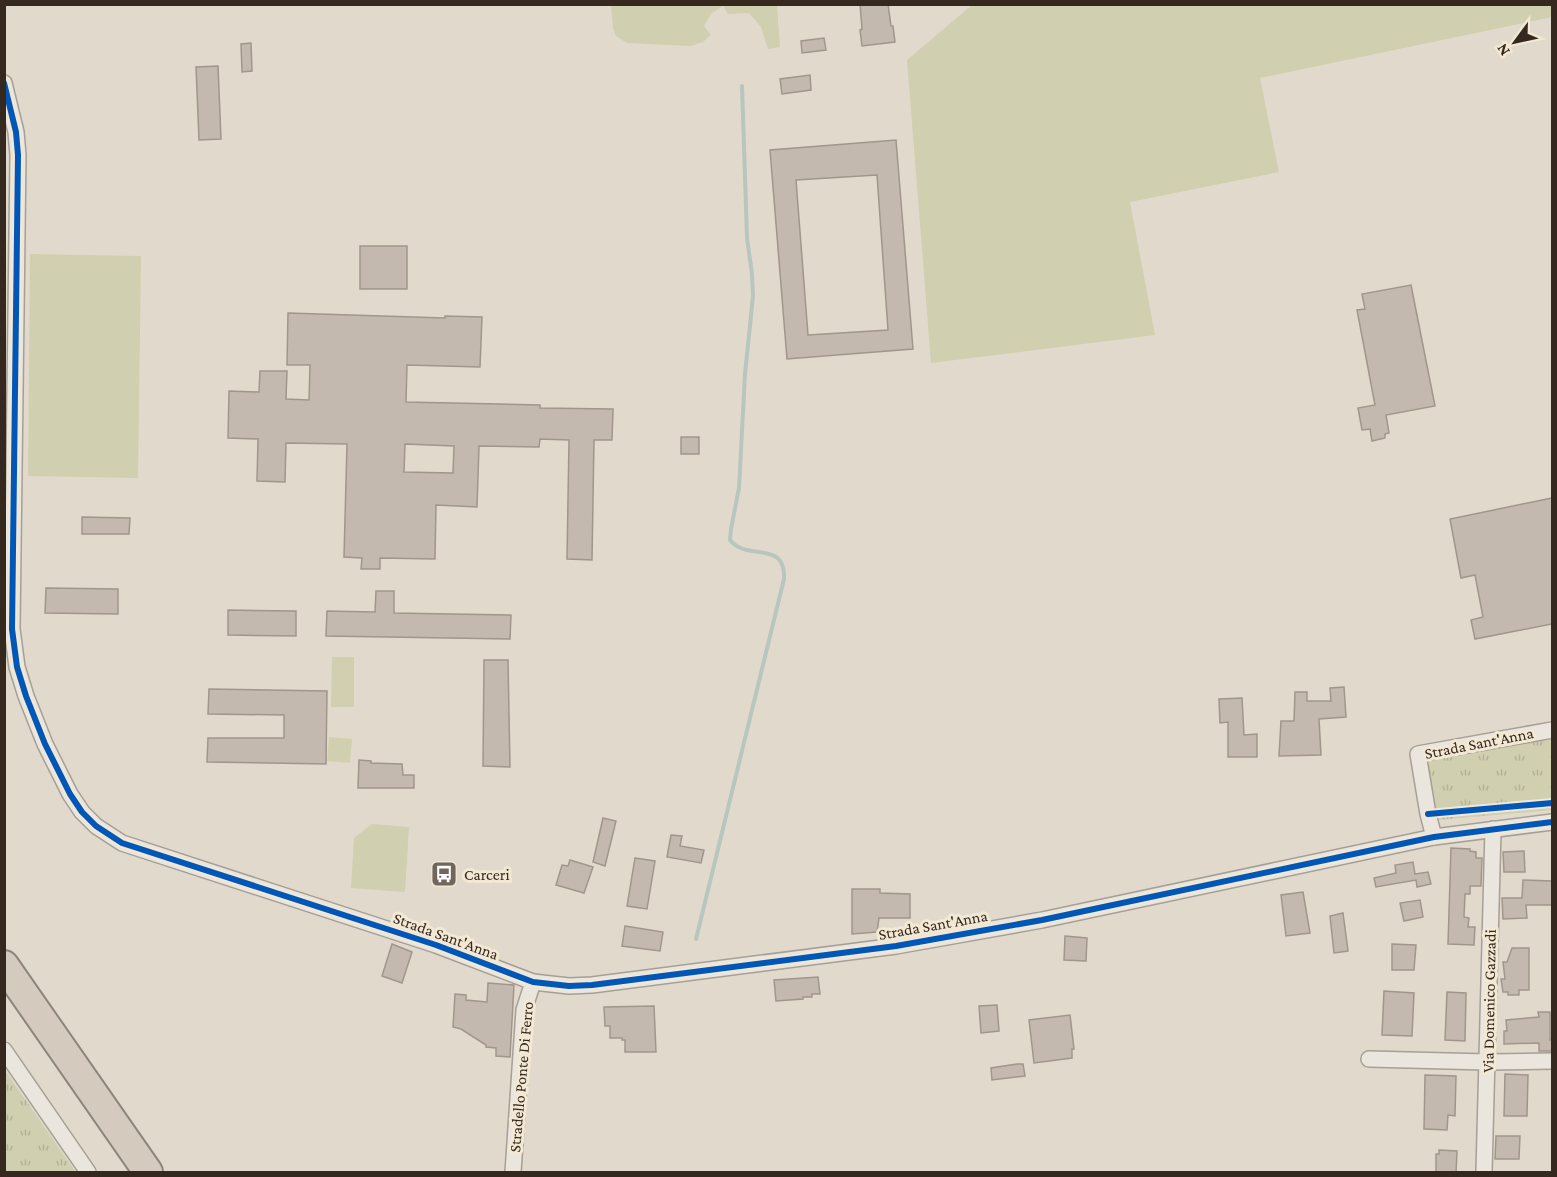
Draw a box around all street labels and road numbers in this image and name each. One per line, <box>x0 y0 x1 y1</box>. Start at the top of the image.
street label: Strada Sant'Anna <box>1423 724 1535 762</box>
street label: Strada Sant'Anna <box>877 907 989 943</box>
street label: Strada Sant'Anna <box>391 909 501 963</box>
street label: Via Domenico Gazzadi <box>1479 929 1499 1073</box>
street label: Stradello Ponte Di Ferro <box>506 1001 536 1153</box>

